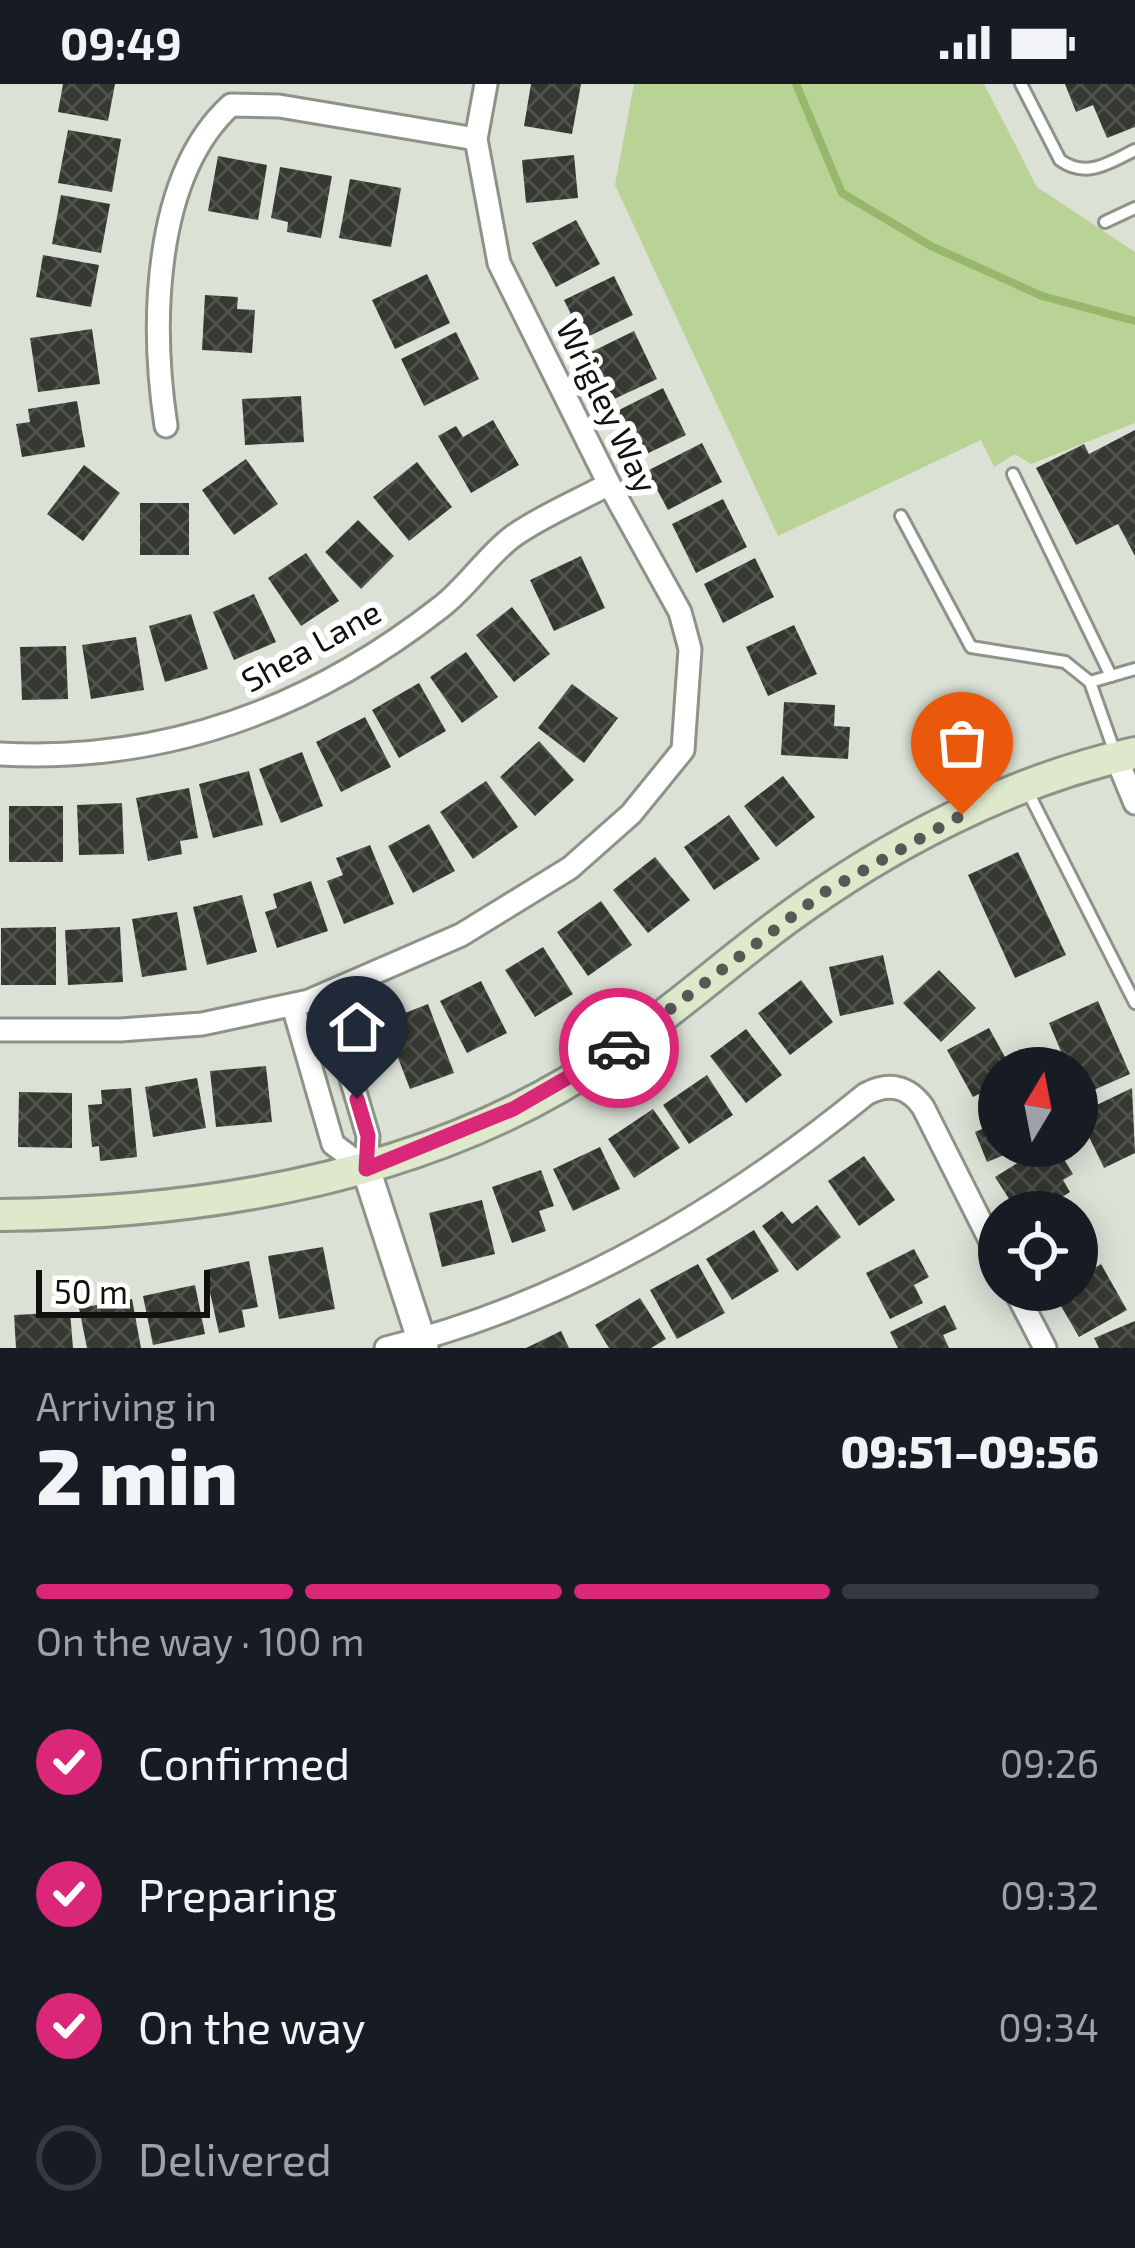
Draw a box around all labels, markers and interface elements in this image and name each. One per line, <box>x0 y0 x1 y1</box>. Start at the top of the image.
text: 09:49 <box>60 15 182 69</box>
street label: Wrigley Way <box>549 312 667 499</box>
street label: Shea Lane <box>234 591 387 700</box>
pin <box>911 692 1013 815</box>
icon: bag <box>929 710 995 776</box>
pin <box>306 976 408 1099</box>
courier <box>559 988 679 1108</box>
icon: home <box>324 994 390 1060</box>
icon: car <box>586 1015 652 1081</box>
north arrow <box>978 1047 1098 1167</box>
map controls <box>978 1047 1098 1311</box>
button: locate <box>978 1191 1098 1311</box>
scale bar <box>36 1264 210 1317</box>
text: 50 m <box>54 1271 128 1311</box>
text: Arriving in <box>36 1382 217 1429</box>
text: 09:51–09:56 <box>841 1423 1099 1477</box>
text: 2 min <box>36 1427 238 1521</box>
text: On the way · 100 m <box>36 1617 364 1664</box>
icon: check <box>36 1729 102 1795</box>
text: Confirmed <box>138 1735 350 1789</box>
text: 09:26 <box>1000 1739 1099 1786</box>
icon: check <box>36 1861 102 1927</box>
text: Preparing <box>138 1867 337 1921</box>
text: 09:32 <box>1000 1871 1099 1918</box>
icon: check <box>36 1993 102 2059</box>
text: On the way <box>138 1999 365 2053</box>
text: 09:34 <box>998 2003 1099 2050</box>
text: Delivered <box>138 2131 332 2185</box>

